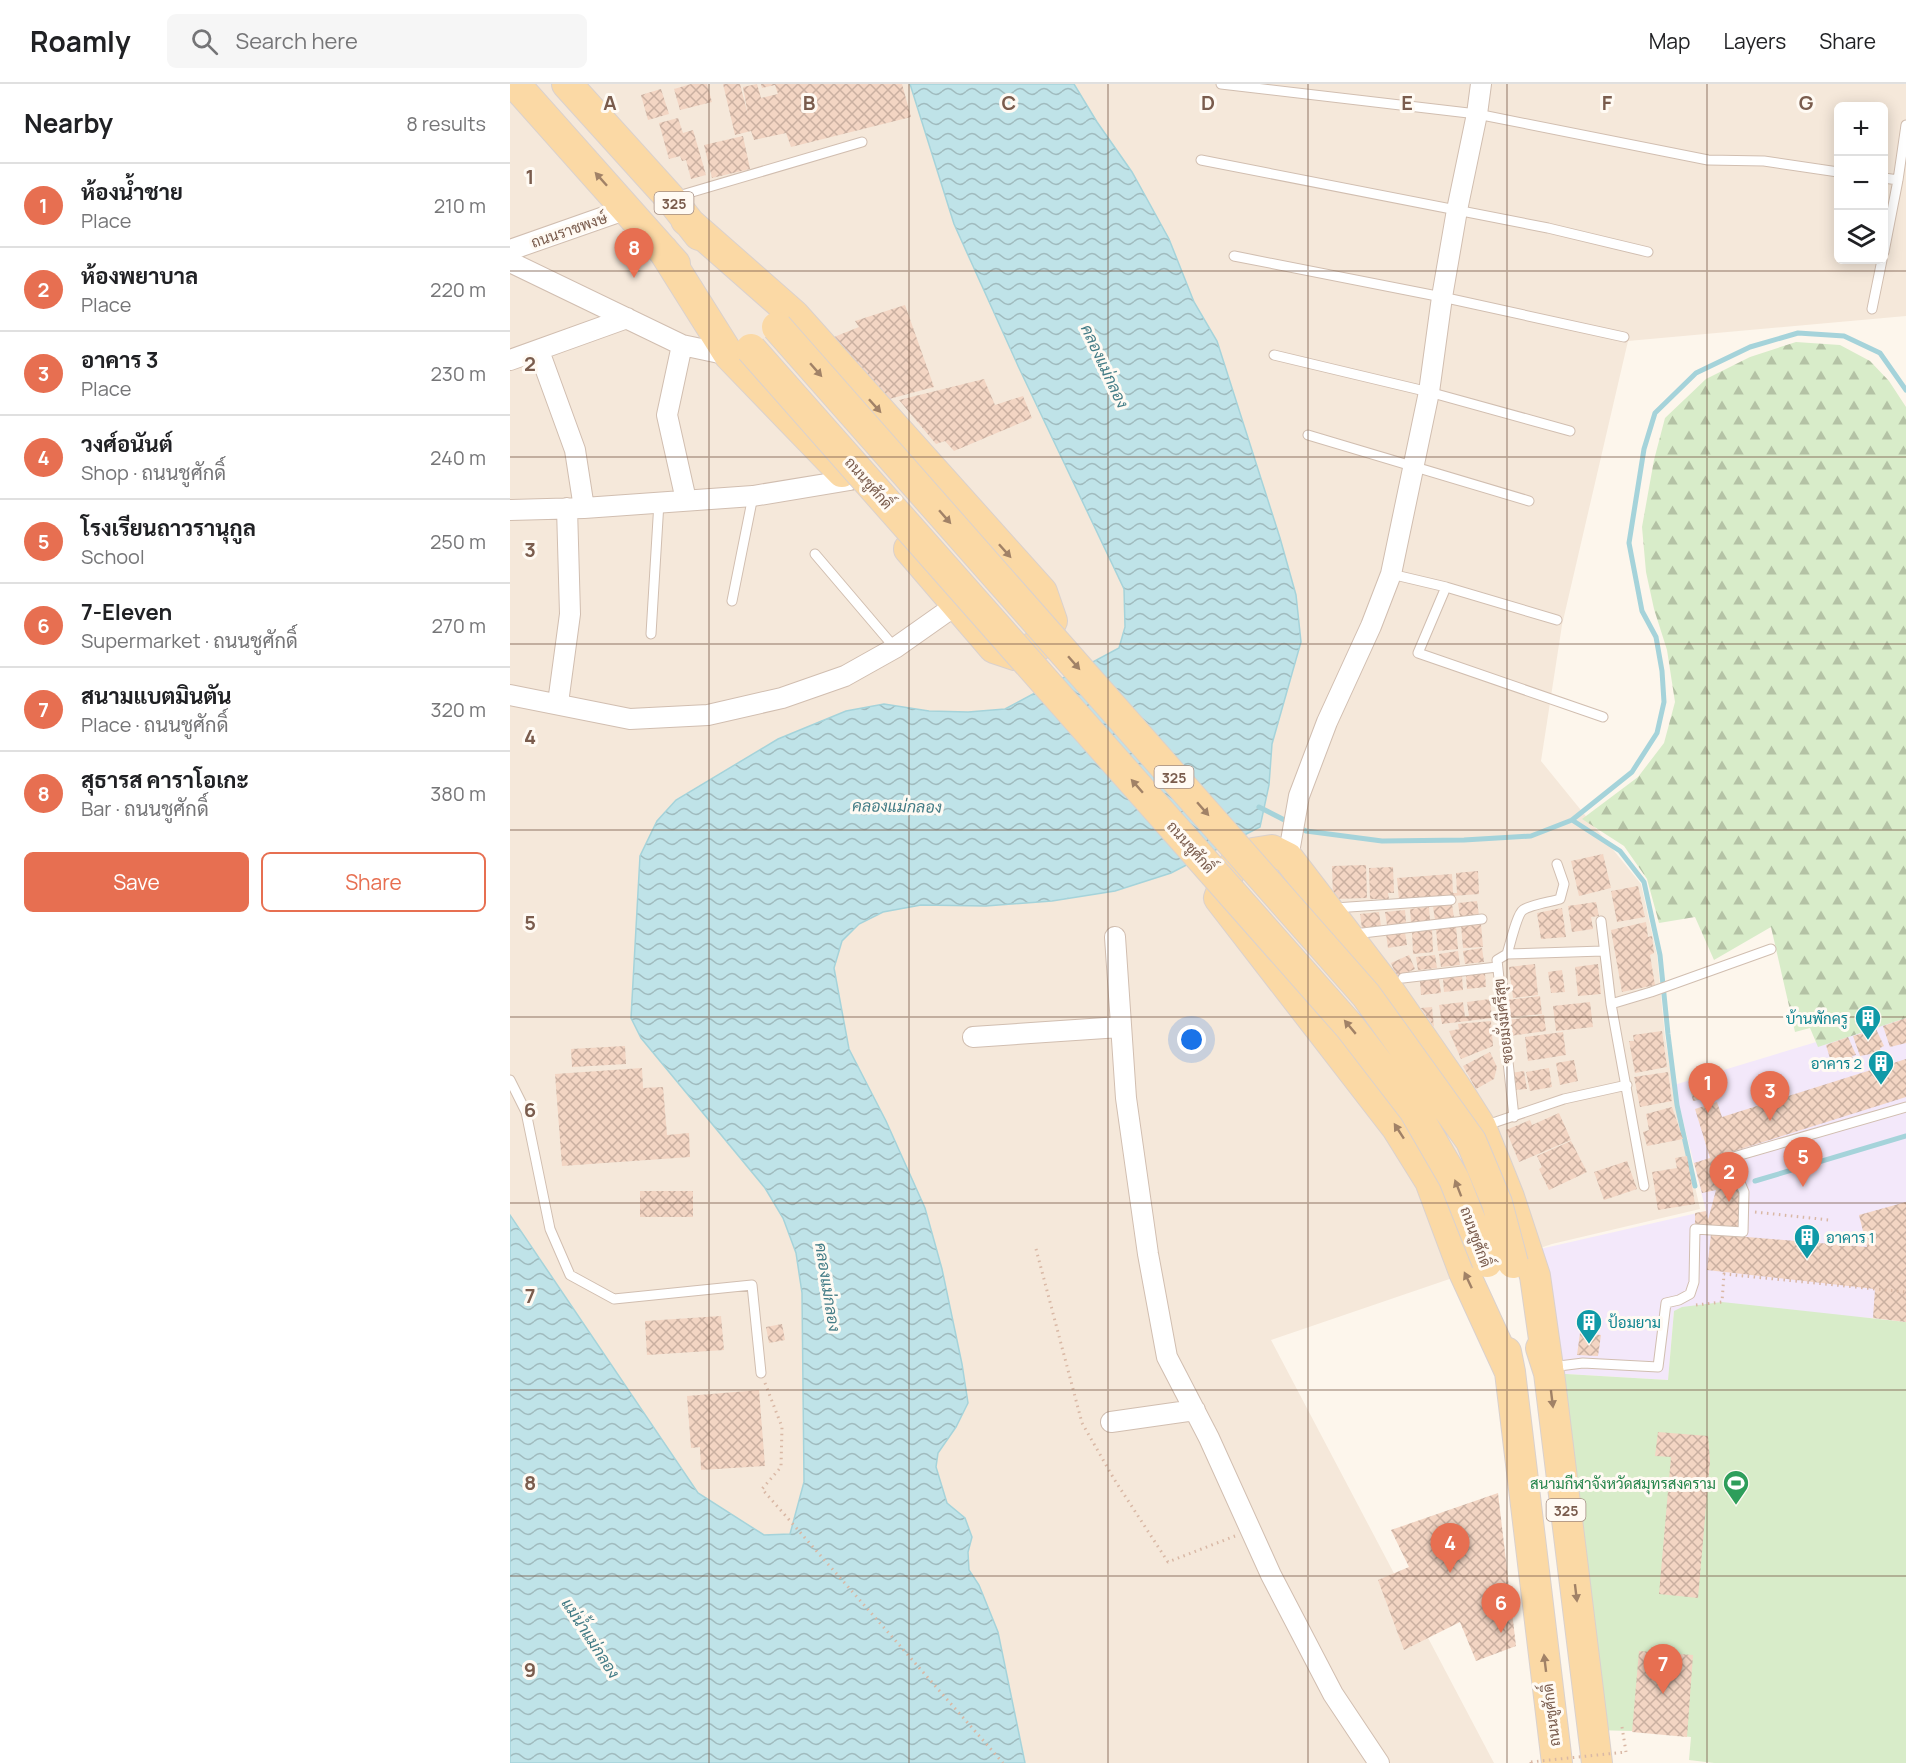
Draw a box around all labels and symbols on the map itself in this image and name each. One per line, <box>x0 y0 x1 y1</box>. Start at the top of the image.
text: A <box>603 89 617 116</box>
text: B <box>803 89 816 116</box>
text: C <box>1002 89 1016 116</box>
text: D <box>1201 89 1215 116</box>
text: E <box>1401 89 1413 116</box>
text: F <box>1602 89 1613 116</box>
text: G <box>1799 89 1814 116</box>
text: 1 <box>526 163 534 190</box>
one-way arrow <box>594 172 608 187</box>
road number: 325 <box>654 192 694 214</box>
street label: ถนนราชพงษ์ <box>528 207 611 253</box>
pin: 8 <box>614 228 654 278</box>
water label: คลองแม่กลอง <box>1076 321 1134 411</box>
text: 2 <box>524 350 536 377</box>
one-way arrow <box>809 363 823 378</box>
one-way arrow <box>868 398 882 413</box>
street label: ถนนชูศักดิ์ <box>840 449 901 514</box>
one-way arrow <box>938 509 951 524</box>
text: 3 <box>524 536 536 563</box>
one-way arrow <box>998 543 1011 558</box>
one-way arrow <box>1067 655 1080 670</box>
text: 4 <box>524 723 536 750</box>
road number: 325 <box>1154 766 1194 788</box>
one-way arrow <box>1131 779 1144 794</box>
water label: คลองแม่กลอง <box>852 794 942 818</box>
one-way arrow <box>1196 801 1209 816</box>
street label: ถนนชูศักดิ์ <box>1162 813 1223 878</box>
text: 5 <box>524 909 536 936</box>
street label: ซอยมั่งมีศรีสุข <box>1485 977 1519 1065</box>
building icon: บ้านพักครู <box>1853 1003 1883 1041</box>
place label: บ้านพักครู <box>1786 1008 1848 1029</box>
one-way arrow <box>1343 1019 1356 1035</box>
your location <box>1177 1025 1206 1054</box>
building icon: อาคาร 2 <box>1866 1048 1896 1086</box>
place label: อาคาร 2 <box>1811 1053 1862 1074</box>
pin: 1 <box>1688 1064 1728 1113</box>
pin: 3 <box>1750 1072 1790 1121</box>
text: 6 <box>524 1096 536 1123</box>
one-way arrow <box>1393 1124 1405 1140</box>
pin: 5 <box>1784 1138 1822 1187</box>
pin: 2 <box>1710 1152 1748 1202</box>
one-way arrow <box>1453 1179 1462 1197</box>
street label: ถนนชูศักดิ์ <box>1455 1202 1501 1270</box>
building icon: อาคาร 1 <box>1792 1222 1822 1260</box>
place label: อาคาร 1 <box>1826 1227 1875 1248</box>
water label: คลองแม่กลอง <box>810 1241 846 1333</box>
one-way arrow <box>1464 1272 1473 1289</box>
text: 7 <box>525 1282 535 1309</box>
building icon: ป้อมยาม <box>1574 1307 1604 1345</box>
place label: ป้อมยาม <box>1608 1312 1661 1333</box>
one-way arrow <box>1548 1390 1557 1409</box>
sports icon: สนามกีฬาจังหวัดสมุทรสงคราม <box>1721 1468 1751 1506</box>
text: 8 <box>524 1469 536 1496</box>
place label: สนามกีฬาจังหวัดสมุทรสงคราม <box>1530 1473 1716 1495</box>
road number: 325 <box>1546 1499 1586 1521</box>
pin: 4 <box>1430 1524 1470 1573</box>
one-way arrow <box>1571 1583 1581 1602</box>
pin: 6 <box>1482 1584 1520 1633</box>
water label: แม่น้ำแม่กลอง <box>557 1592 628 1682</box>
pin: 7 <box>1644 1644 1682 1694</box>
one-way arrow <box>1540 1654 1550 1673</box>
text: 9 <box>524 1656 536 1683</box>
street label: ถนนชูศักดิ์ <box>1532 1682 1565 1748</box>

